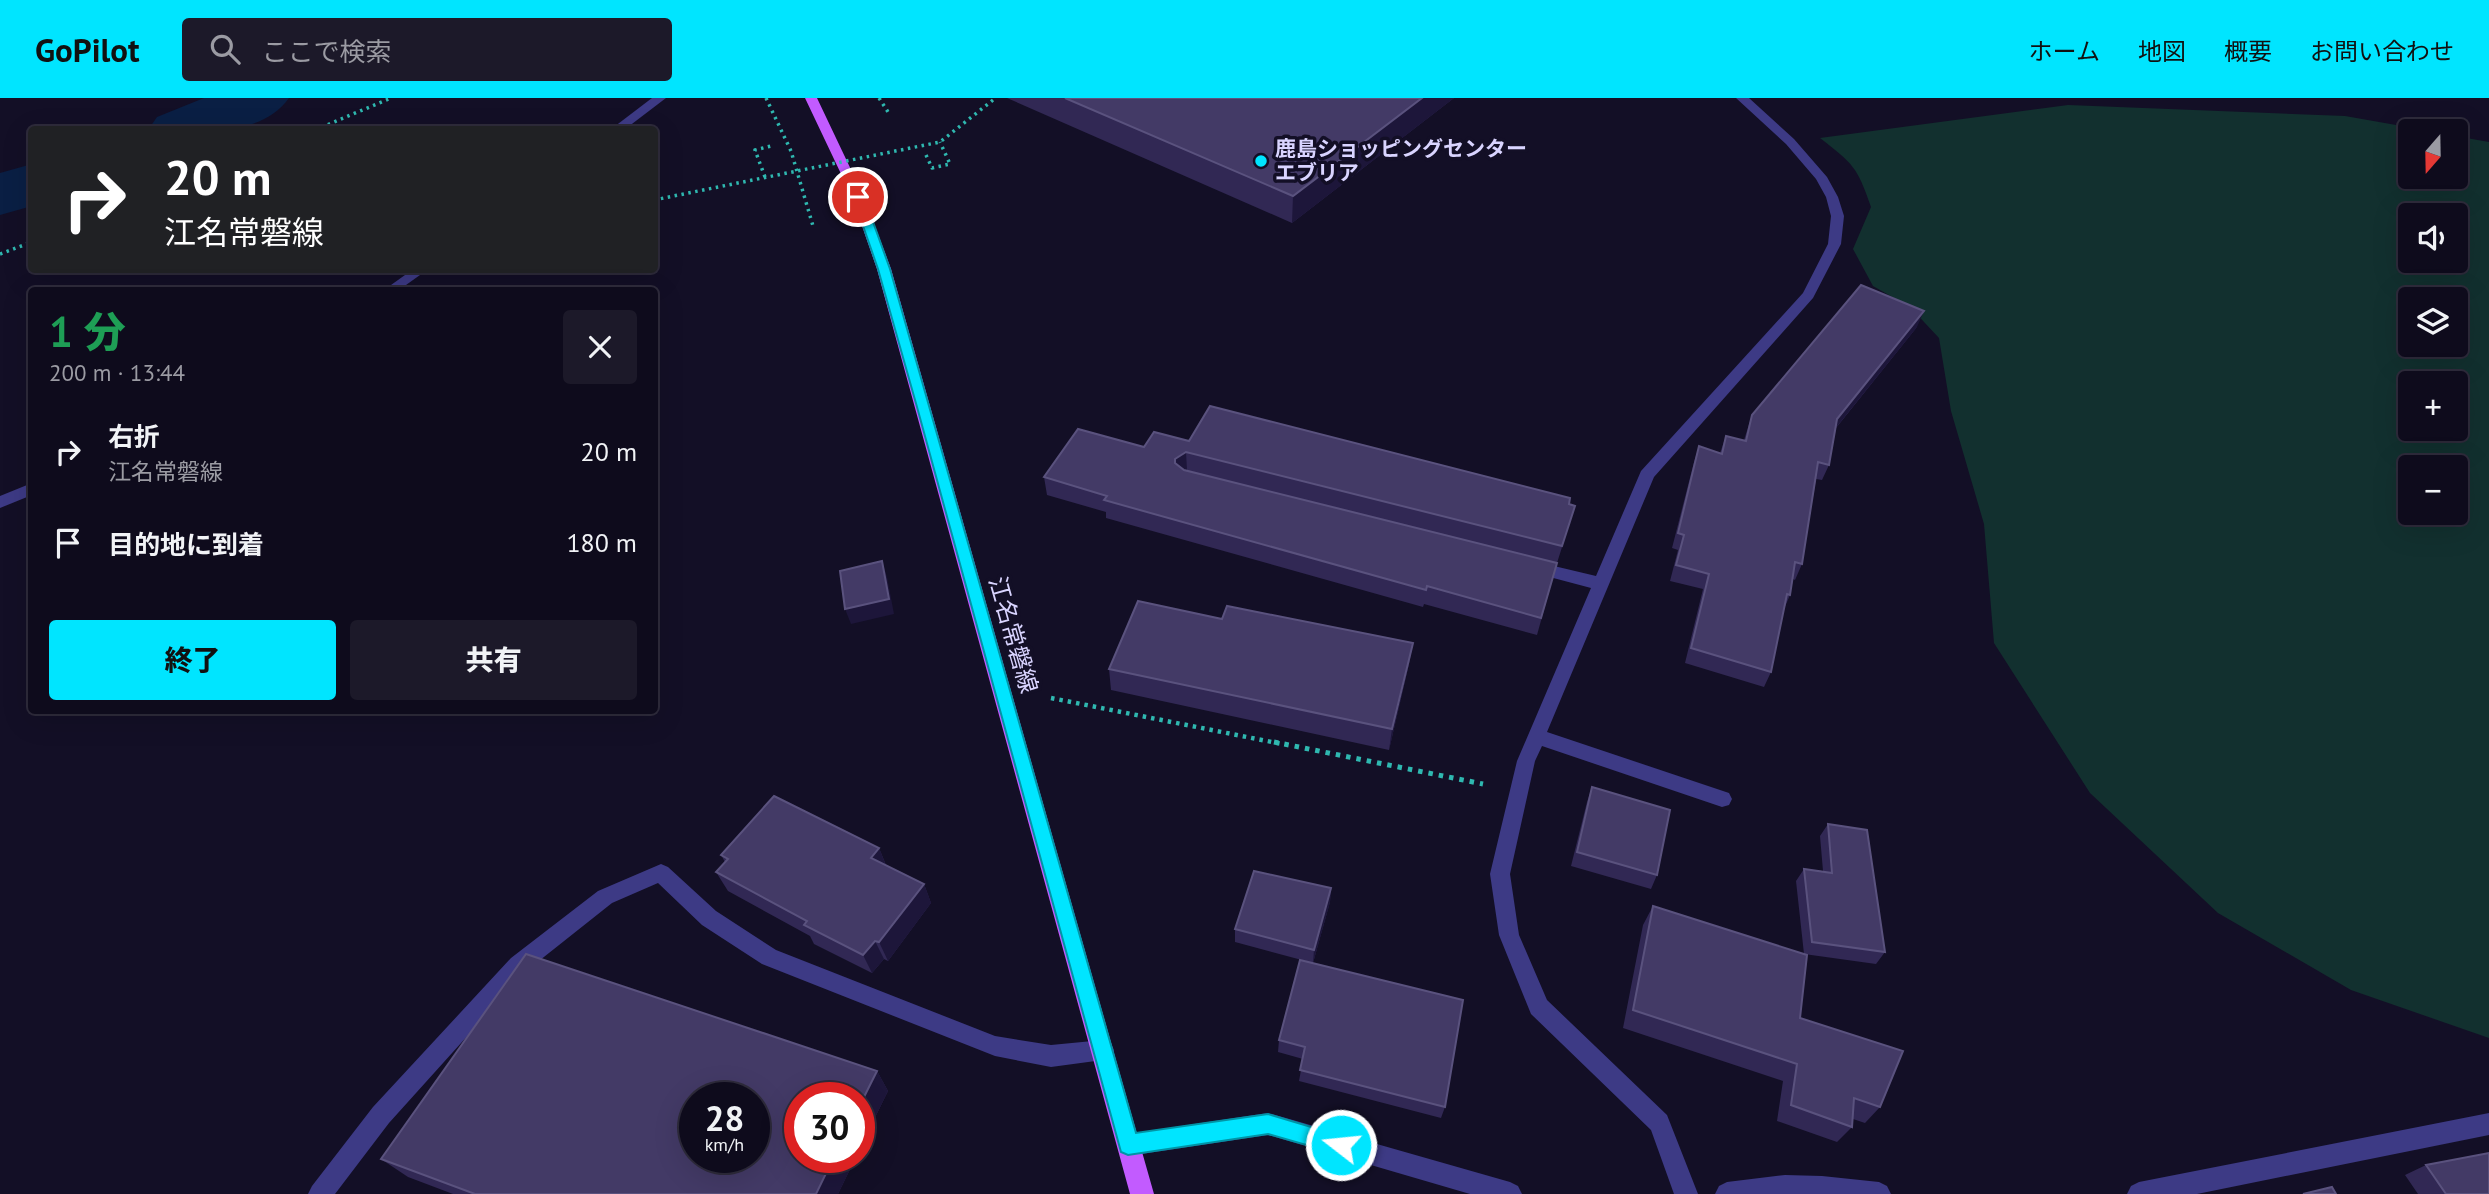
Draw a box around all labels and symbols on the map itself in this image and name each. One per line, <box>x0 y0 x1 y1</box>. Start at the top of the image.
north arrow <box>2398 119 2468 189</box>
place label: 鹿島ショッピングセンター エブリア <box>1275 135 1527 186</box>
marker: 鹿島ショッピングセンター エブリア <box>1253 153 1269 169</box>
pin <box>828 167 888 227</box>
street label: 江名常磐線 <box>982 573 1045 697</box>
speed limit sign: 30 <box>784 1082 875 1173</box>
position arrow <box>1304 1108 1378 1182</box>

